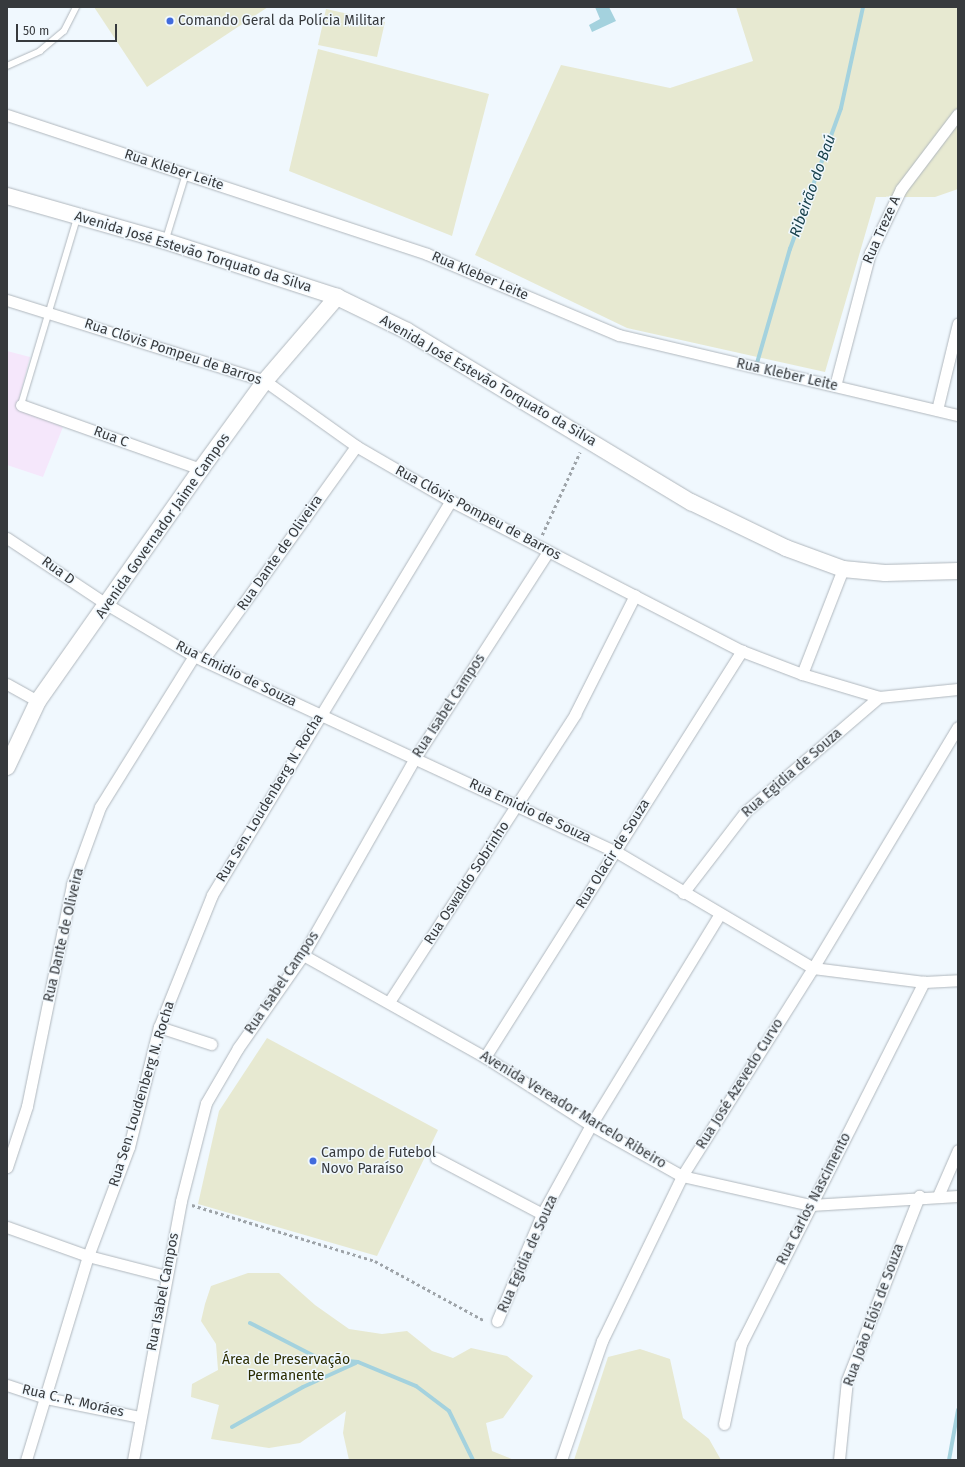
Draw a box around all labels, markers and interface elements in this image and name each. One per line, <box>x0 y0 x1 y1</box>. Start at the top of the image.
place label: Comando Geral da Polícia Militar <box>178 13 385 29</box>
scale bar <box>18 16 119 42</box>
marker: Comando Geral da Polícia Militar <box>165 16 175 26</box>
text: 50 m <box>23 24 49 38</box>
water label: Ribeirão do Baú <box>786 132 840 240</box>
street label: Rua Kleber Leite <box>122 146 226 194</box>
street label: Rua Treze A <box>860 193 904 267</box>
street label: Avenida José Estevão Torquato da Silva <box>72 208 314 296</box>
street label: Rua Kleber Leite <box>429 248 531 304</box>
street label: Avenida José Estevão Torquato da Silva <box>377 312 599 450</box>
street label: Rua Clóvis Pompeu de Barros <box>82 315 264 389</box>
street label: Rua Kleber Leite <box>735 355 839 395</box>
street label: Rua C <box>91 423 131 451</box>
street label: Avenida Governador Jaime Campos <box>92 430 234 622</box>
street label: Rua Clóvis Pompeu de Barros <box>392 462 564 564</box>
street label: Rua Dante de Oliveira <box>234 492 326 614</box>
street label: Rua D <box>38 553 78 589</box>
street label: Rua Emidio de Souza <box>173 637 299 711</box>
street label: Rua Isabel Campos <box>409 651 489 761</box>
street label: Rua Sen. Loudenberg N. Rocha <box>213 711 327 885</box>
street label: Rua Egidia de Souza <box>738 725 846 821</box>
street label: Rua Emidio de Souza <box>466 775 594 847</box>
street label: Rua Olacir de Souza <box>572 796 654 912</box>
street label: Rua Oswaldo Sobrinho <box>421 818 513 948</box>
street label: Rua Dante de Oliveira <box>40 866 88 1004</box>
street label: Rua Isabel Campos <box>241 928 323 1038</box>
street label: Rua Sen. Loudenberg N. Rocha <box>106 999 178 1189</box>
street label: Rua José Azevedo Curvo <box>693 1016 787 1152</box>
street label: Avenida Vereador Marcelo Ribeiro <box>477 1048 669 1172</box>
street label: Rua Carlos Nascimento <box>773 1130 855 1268</box>
place label: Campo de Futebol Novo Paraíso <box>321 1145 436 1178</box>
marker: Campo de Futebol Novo Paraíso <box>308 1156 318 1166</box>
street label: Rua Egidia de Souza <box>494 1192 562 1316</box>
street label: Rua Isabel Campos <box>143 1231 183 1353</box>
street label: Rua João Elóis de Souza <box>840 1241 908 1389</box>
park label: Área de Preservação Permanente <box>222 1352 350 1384</box>
street label: Rua C. R. Moráes <box>20 1381 126 1421</box>

